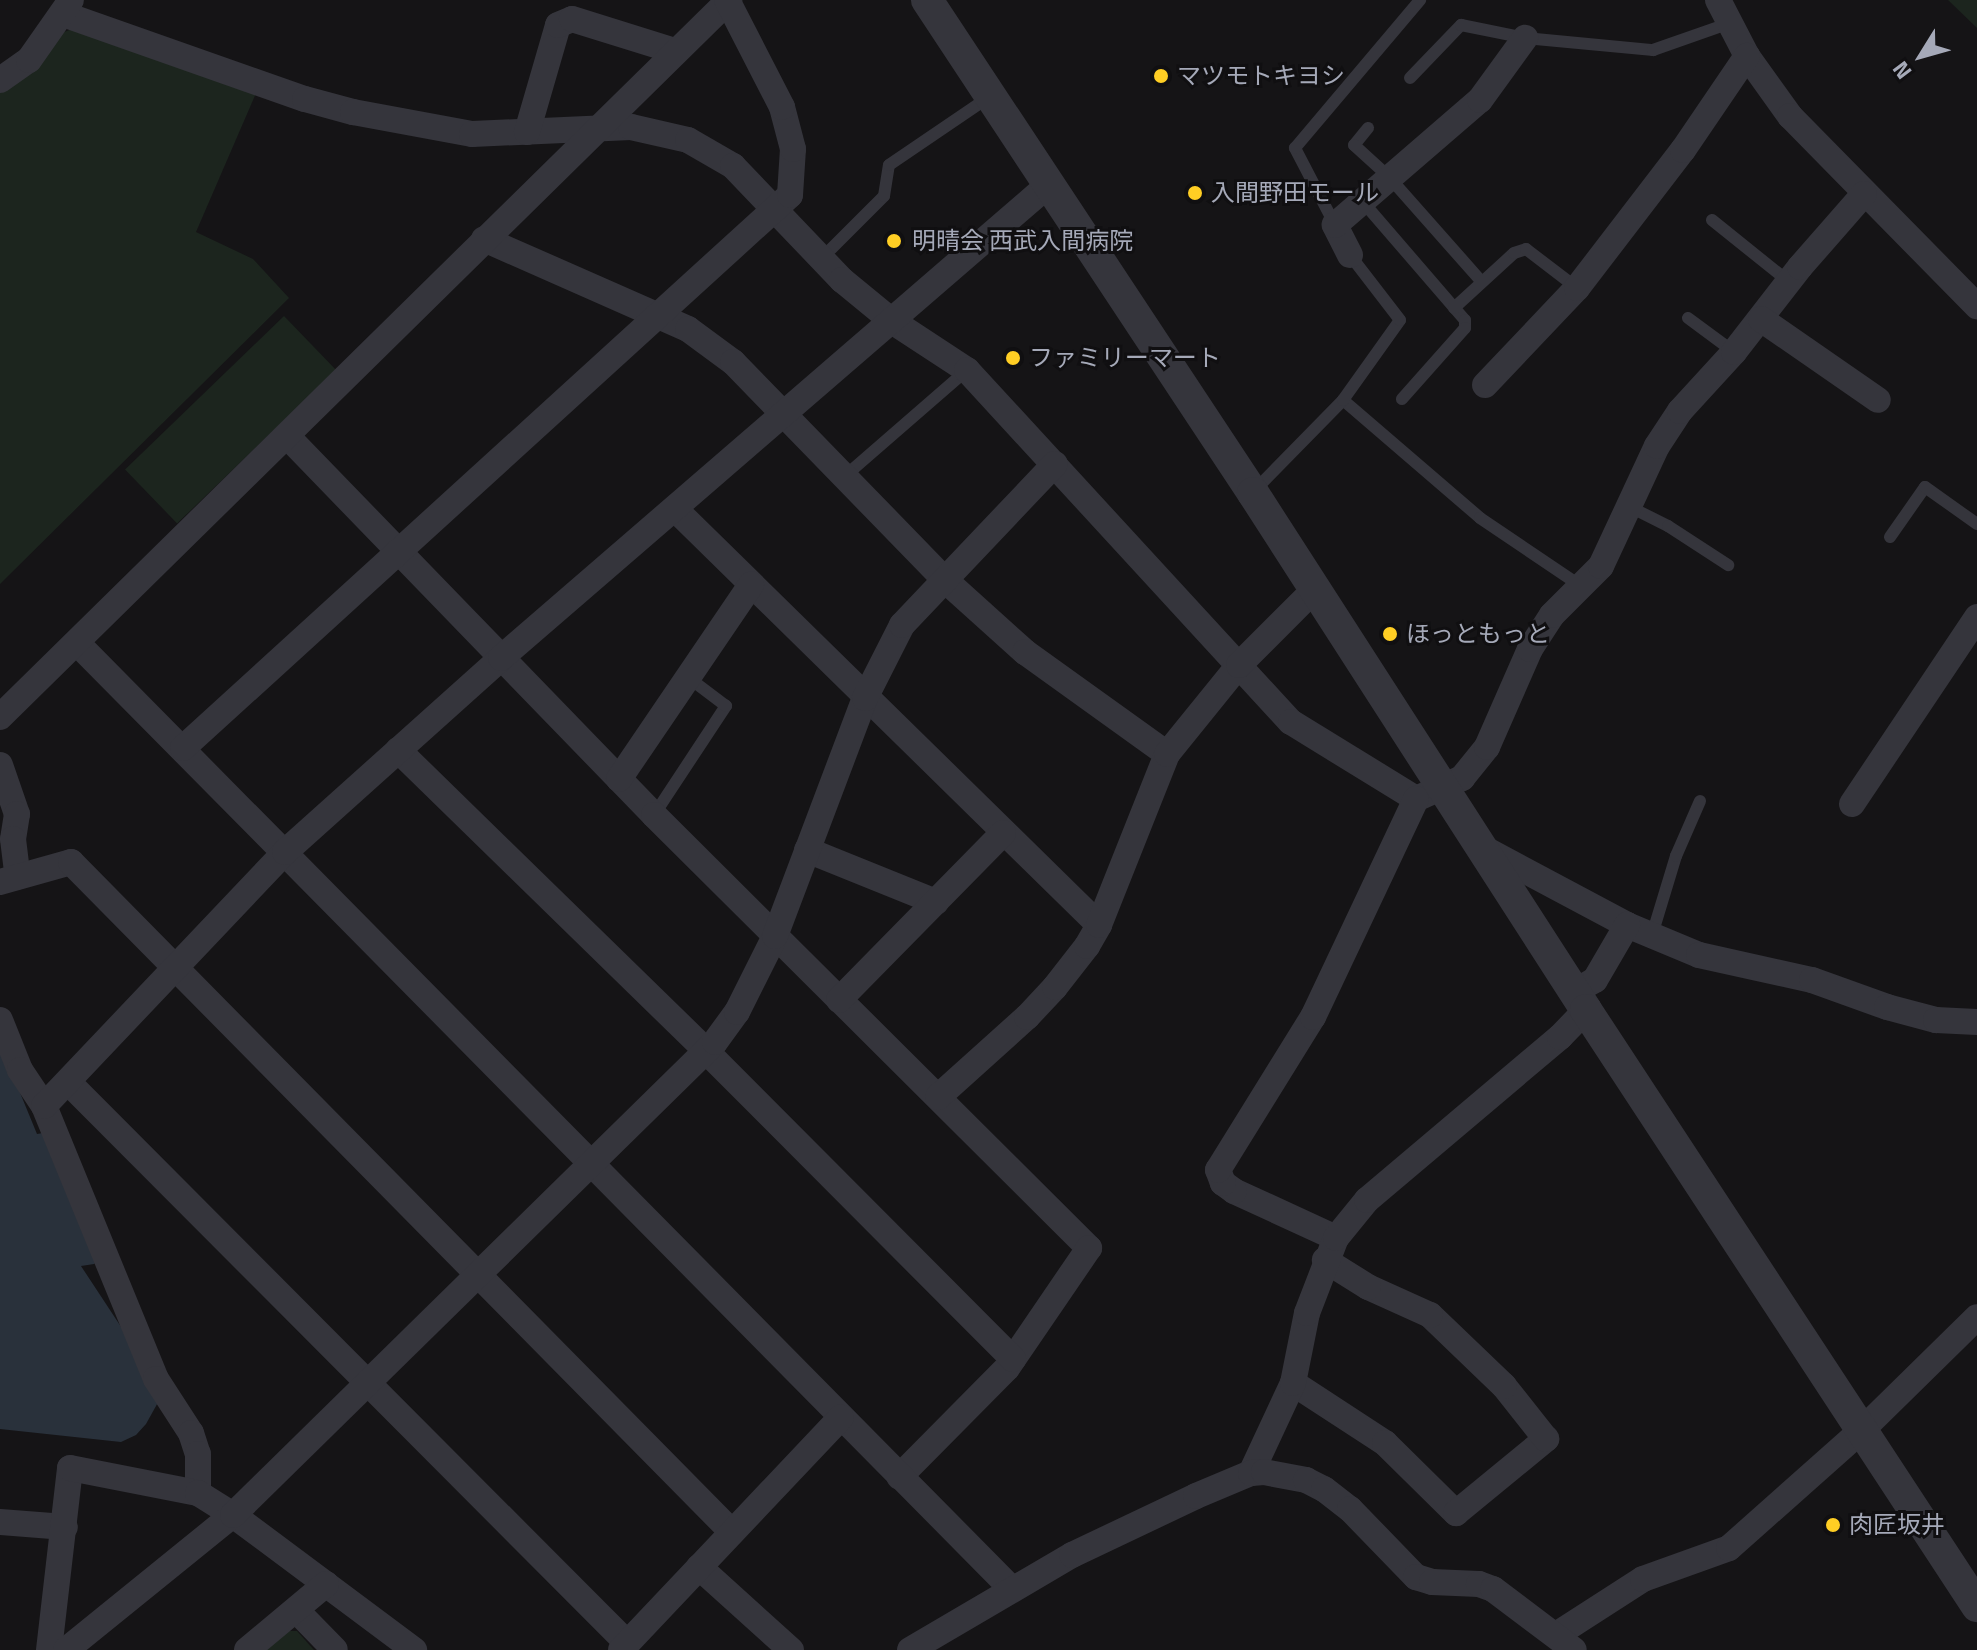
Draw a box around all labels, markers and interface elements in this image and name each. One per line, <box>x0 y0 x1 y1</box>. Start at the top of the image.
north arrow <box>1881 16 1961 96</box>
text: N <box>1884 54 1920 87</box>
place label: マツモトキヨシ <box>1177 62 1345 90</box>
marker: マツモトキヨシ <box>1152 67 1170 85</box>
place label: 入間野田モール <box>1211 179 1379 207</box>
marker: 入間野田モール <box>1186 184 1204 202</box>
place label: 明晴会 西武入間病院 <box>912 227 1133 255</box>
marker: 明晴会 西武入間病院 <box>883 230 905 252</box>
place label: ファミリーマート <box>1029 344 1221 372</box>
marker: ファミリーマート <box>1004 349 1022 367</box>
place label: ほっともっと <box>1406 620 1550 648</box>
marker: ほっともっと <box>1381 625 1399 643</box>
place label: 肉匠坂井 <box>1849 1511 1945 1539</box>
marker: 肉匠坂井 <box>1824 1516 1842 1534</box>

